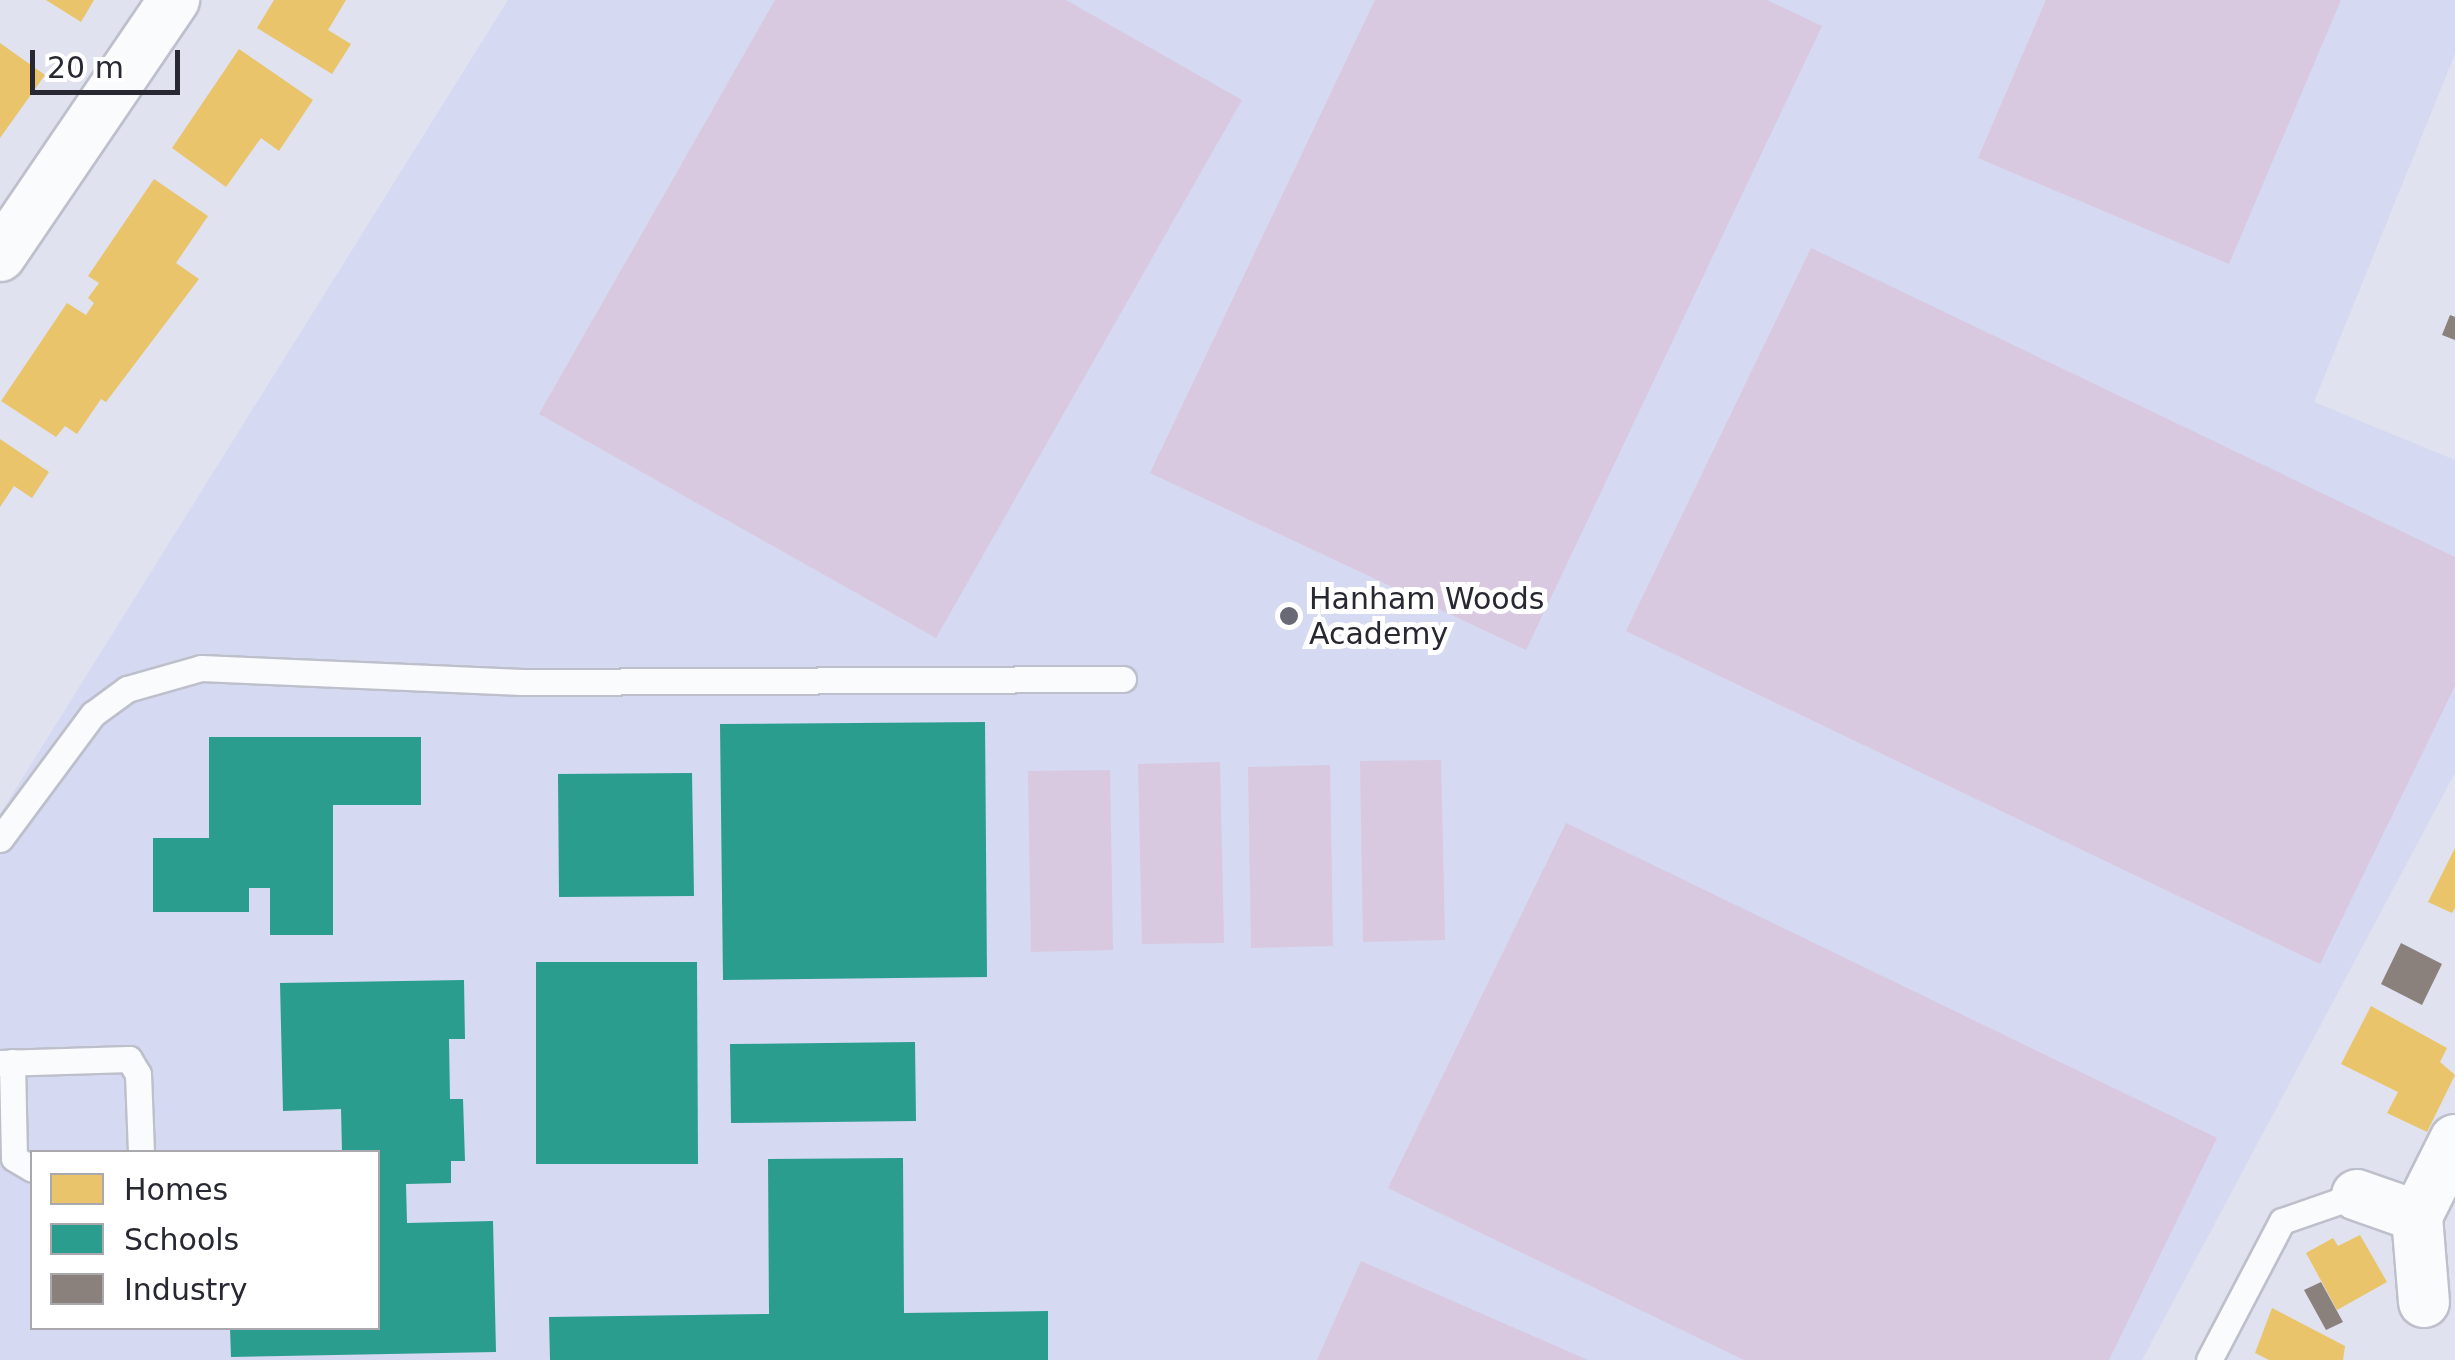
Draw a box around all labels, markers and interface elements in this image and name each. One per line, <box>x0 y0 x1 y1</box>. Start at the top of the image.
scale bar <box>35 30 185 92</box>
text: 20 m <box>47 50 124 85</box>
place label: Hanham Woods Academy <box>1309 581 1544 652</box>
marker: Hanham Woods Academy <box>1278 605 1300 627</box>
legend <box>30 1150 380 1330</box>
text: Homes <box>124 1172 228 1207</box>
text: Schools <box>124 1222 239 1257</box>
text: Industry <box>124 1272 247 1307</box>

